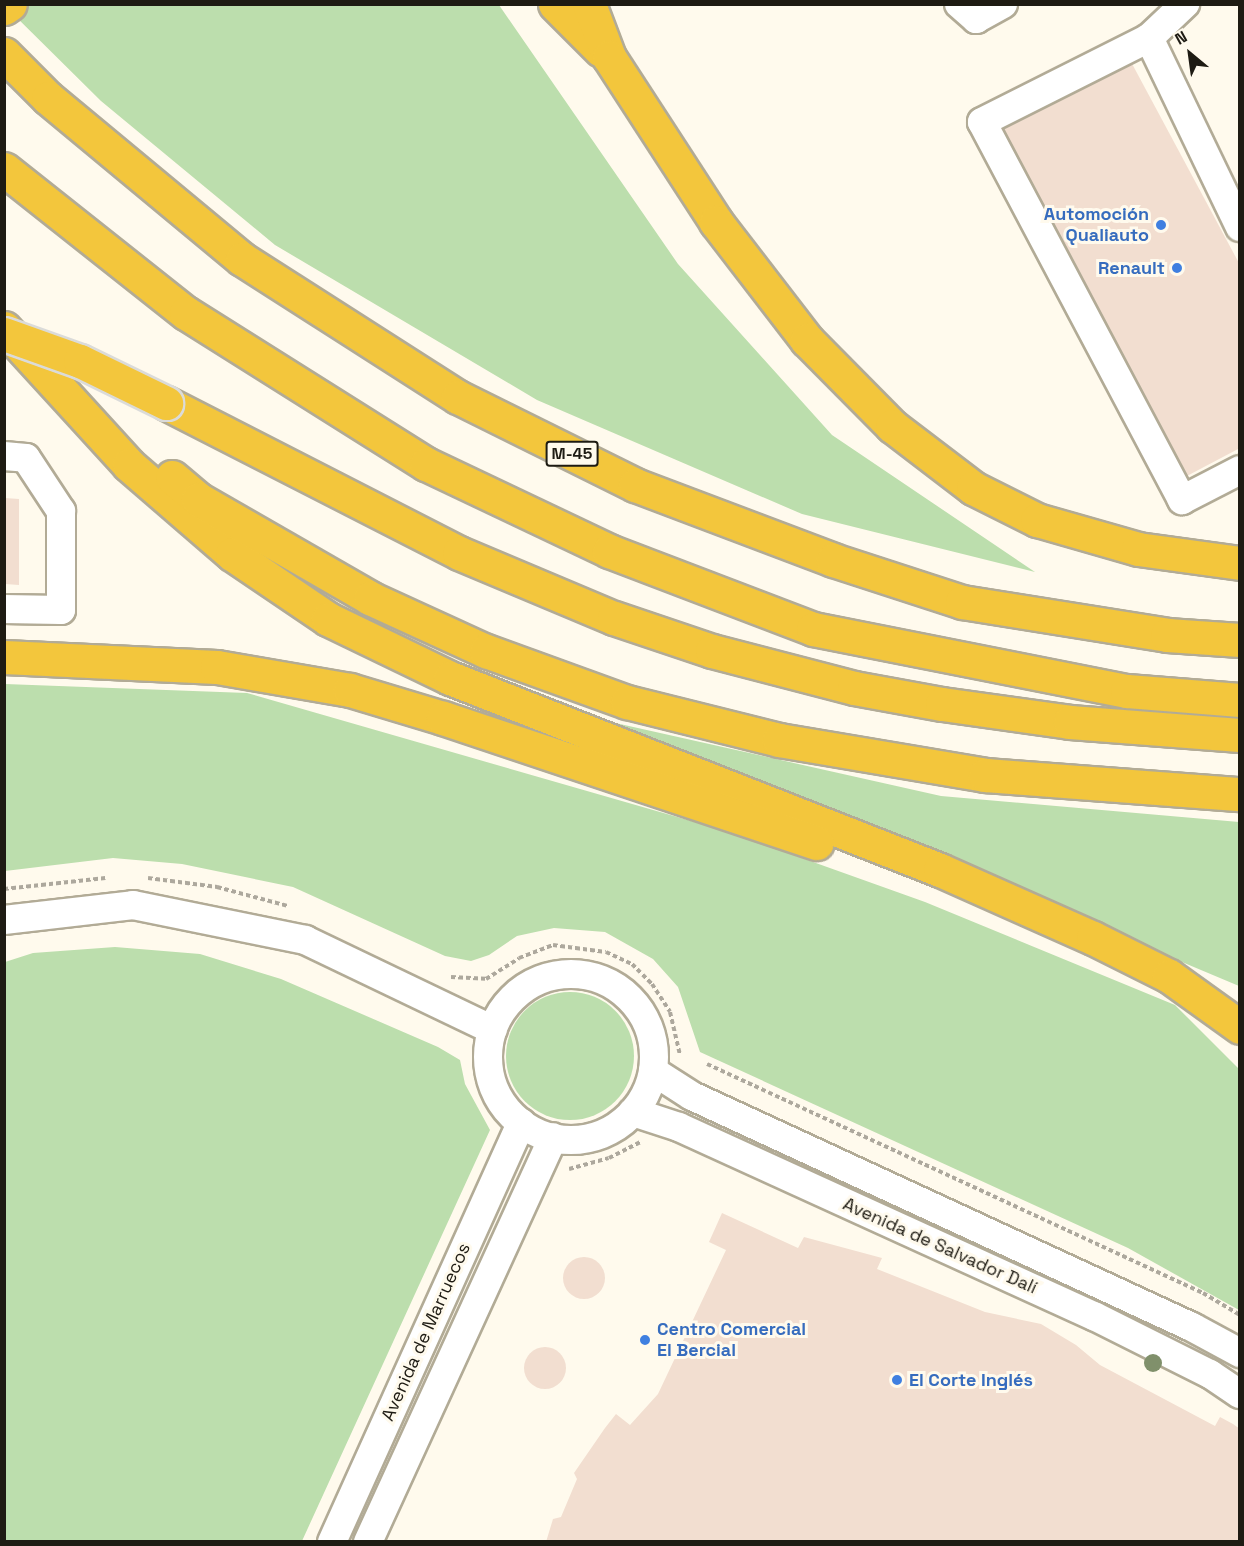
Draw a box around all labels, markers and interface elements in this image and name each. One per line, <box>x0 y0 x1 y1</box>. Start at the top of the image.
north arrow <box>1160 24 1220 84</box>
text: N <box>1171 26 1191 50</box>
place label: Automoción Qualiauto <box>1044 204 1149 246</box>
marker: Automoción Qualiauto <box>1154 218 1168 232</box>
place label: Renault <box>1098 257 1165 279</box>
marker: Renault <box>1170 261 1184 275</box>
road number: M-45 <box>545 441 599 467</box>
street label: Avenida de Salvador Dalí <box>839 1193 1041 1299</box>
street label: Avenida de Marruecos <box>377 1240 475 1424</box>
place label: Centro Comercial El Bercial <box>657 1319 806 1362</box>
marker: Centro Comercial El Bercial <box>638 1333 652 1347</box>
place label: El Corte Inglés <box>909 1369 1033 1391</box>
marker: El Corte Inglés <box>890 1373 904 1387</box>

